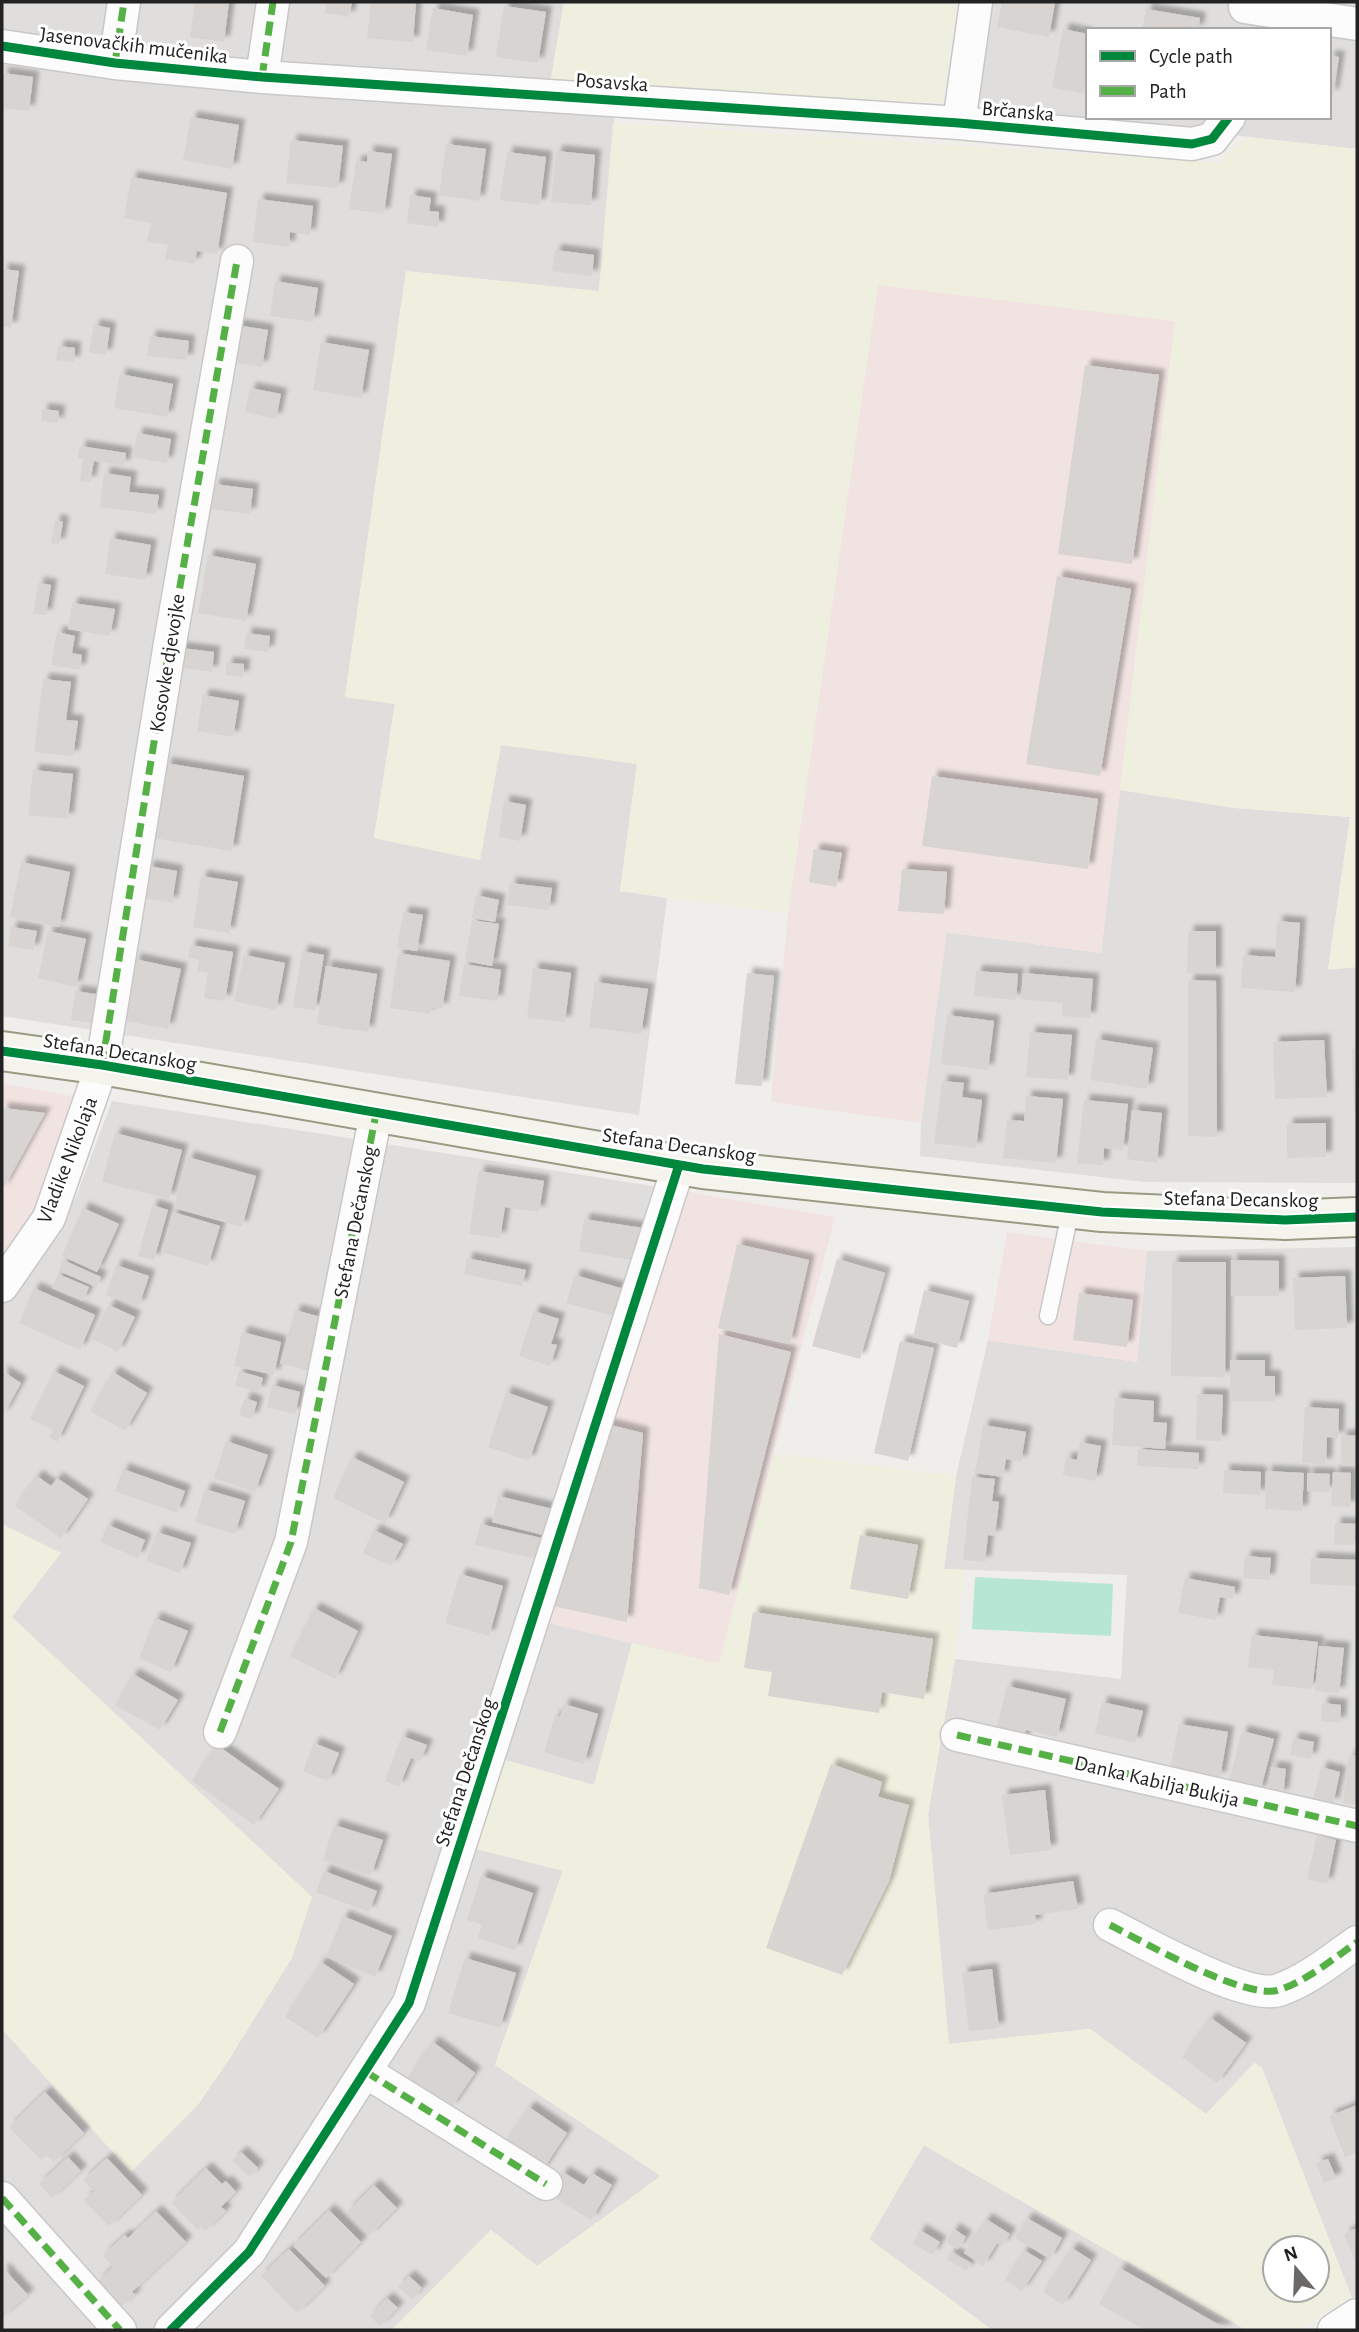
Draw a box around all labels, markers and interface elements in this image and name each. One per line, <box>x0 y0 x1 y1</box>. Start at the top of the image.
street label: Jasenovačkih mučenika <box>39 24 230 68</box>
legend <box>1086 28 1331 119</box>
text: Cycle path <box>1149 46 1233 67</box>
street label: Posavska <box>575 69 649 96</box>
text: Path <box>1149 81 1187 102</box>
street label: Brčanska <box>981 98 1055 125</box>
street label: Kosovke djevojke <box>146 592 189 734</box>
street label: Stefana Decanskog <box>42 1030 199 1075</box>
street label: Vladike Nikolaja <box>34 1094 101 1226</box>
street label: Stefana Decanskog <box>601 1124 758 1167</box>
street label: Stefana Dečanskog <box>330 1143 381 1300</box>
street label: Stefana Decanskog <box>1163 1188 1319 1211</box>
street label: Stefana Dečanskog <box>432 1695 500 1849</box>
street label: Danka Kabilja Bukija <box>1072 1752 1242 1811</box>
north arrow <box>1261 2234 1331 2304</box>
text: N <box>1282 2243 1300 2265</box>

